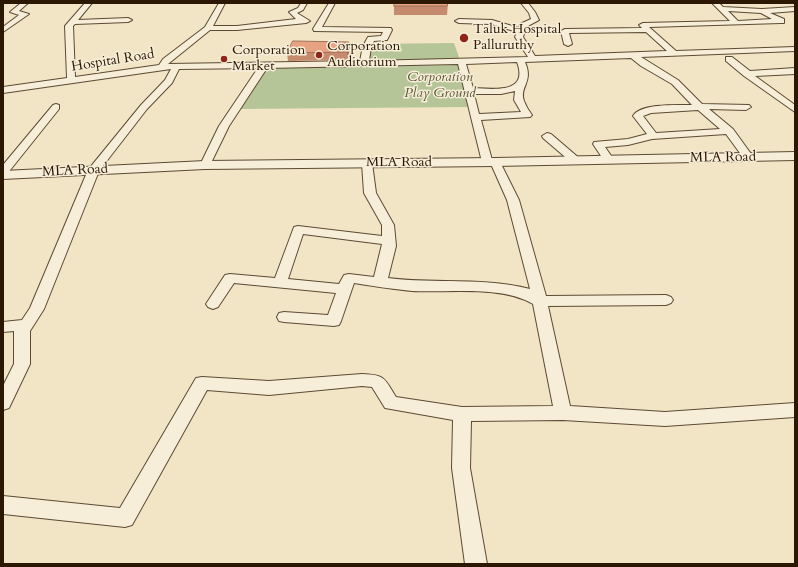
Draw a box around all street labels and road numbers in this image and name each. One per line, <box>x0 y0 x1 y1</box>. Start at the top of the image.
street label: Hospital Road <box>70 46 156 76</box>
street label: MLA Road <box>690 149 756 167</box>
street label: MLA Road <box>366 155 432 171</box>
street label: MLA Road <box>42 161 108 181</box>

